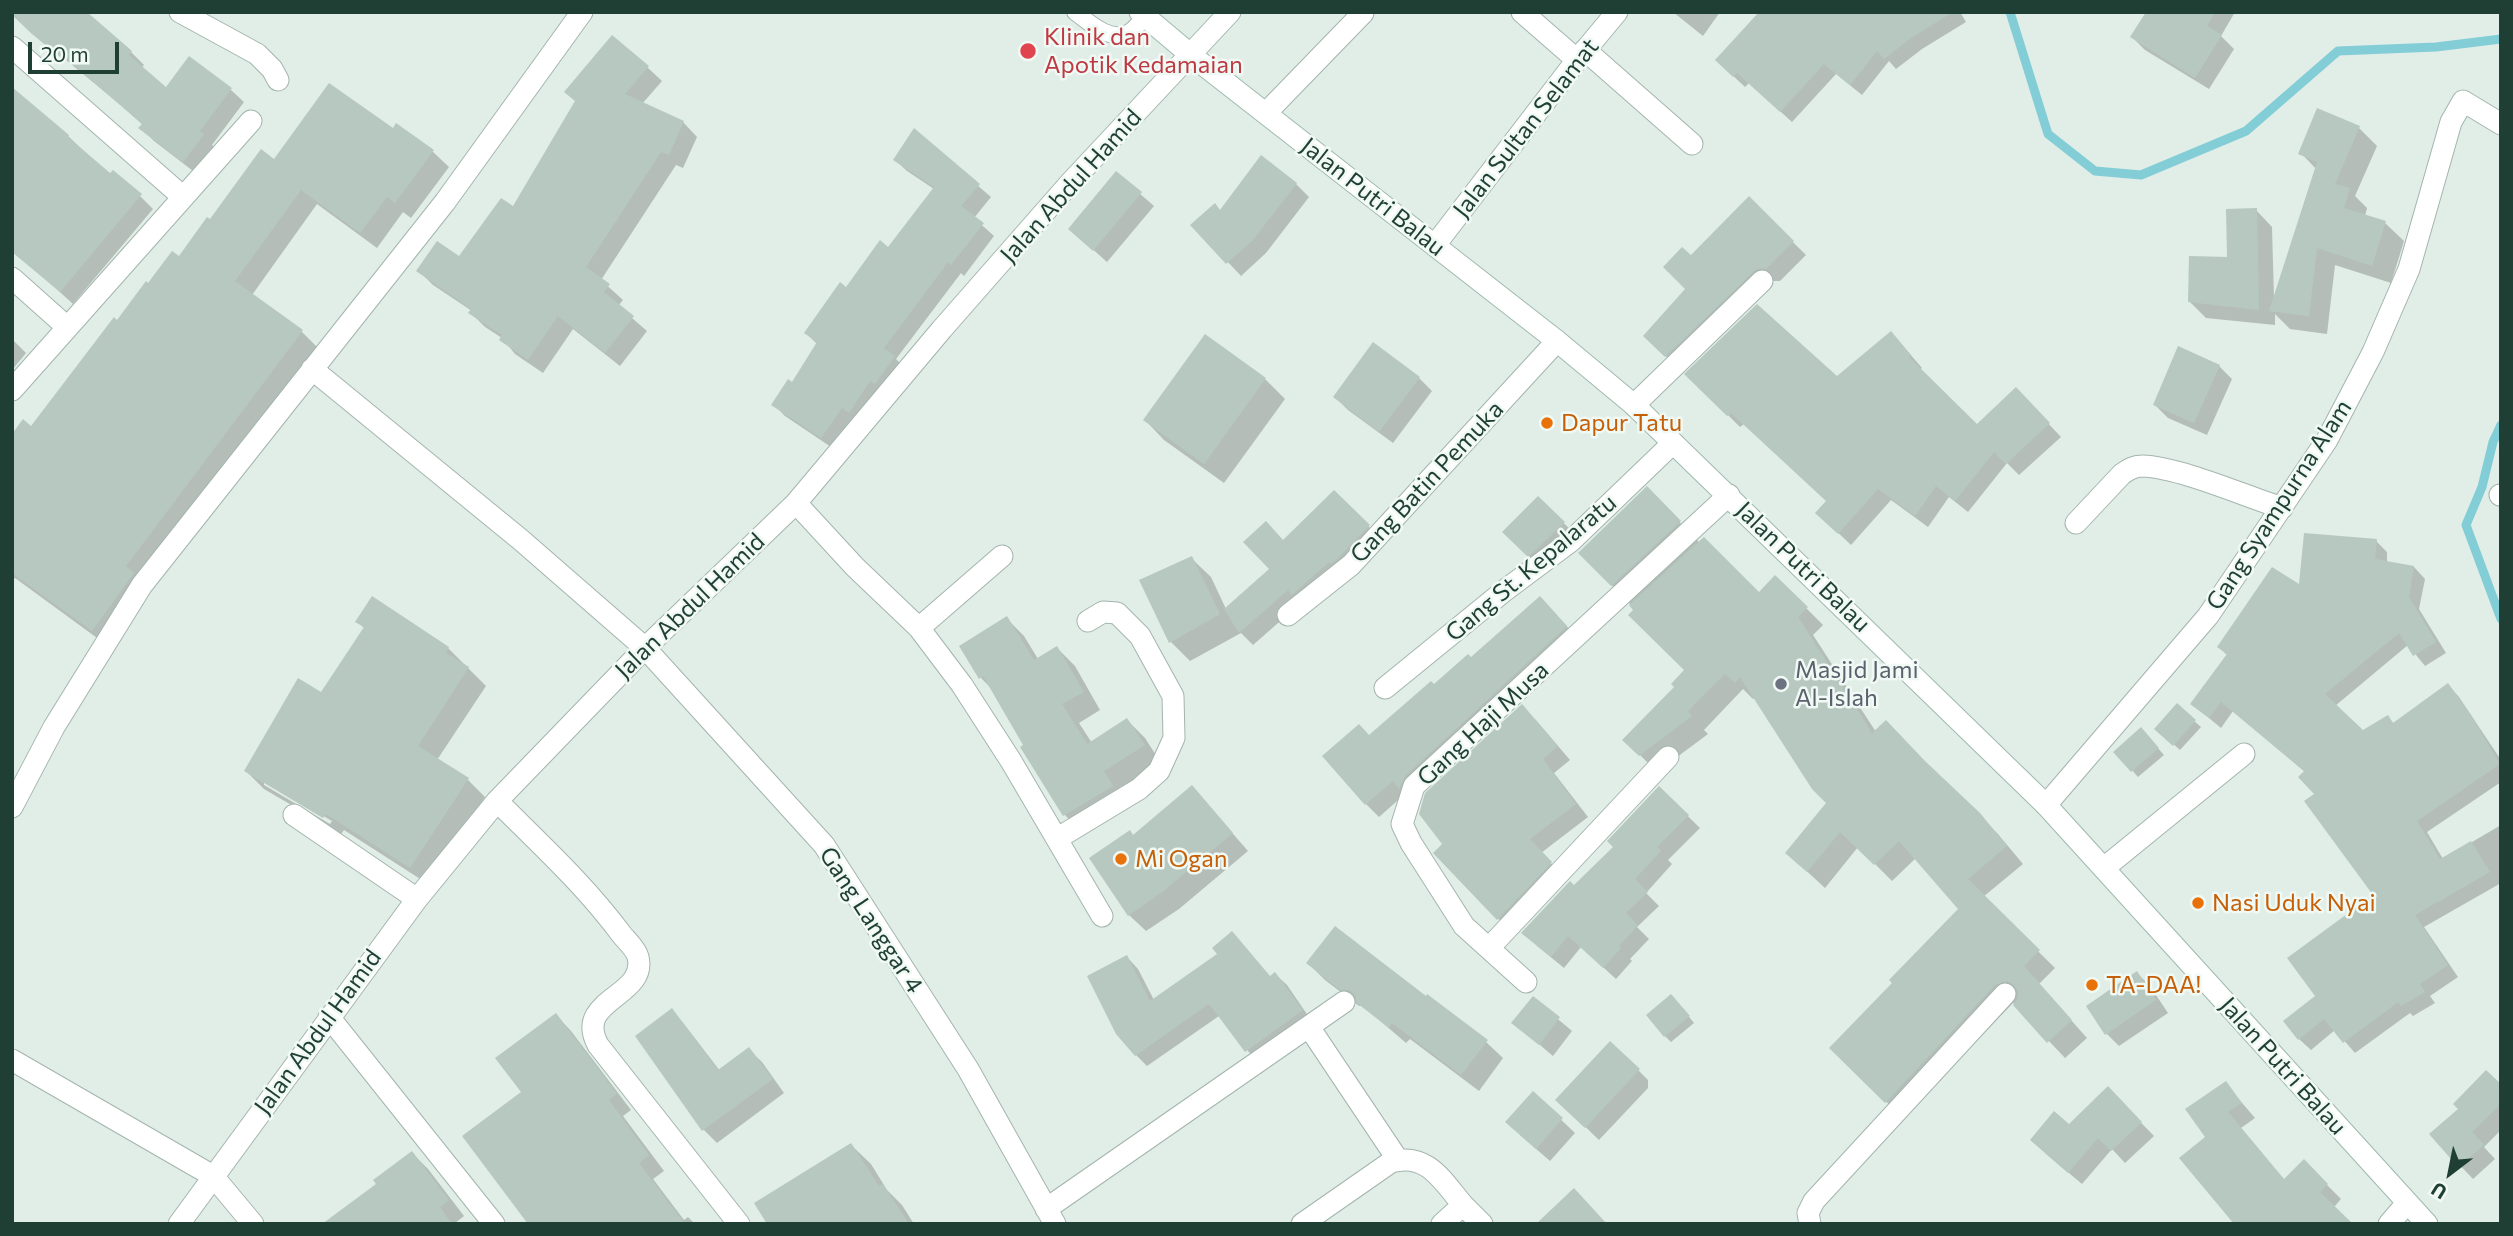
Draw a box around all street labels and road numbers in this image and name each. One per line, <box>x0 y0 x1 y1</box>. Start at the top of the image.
street label: Jalan Sultan Selamat <box>1447 33 1605 223</box>
street label: Jalan Abdul Hamid <box>994 103 1148 269</box>
street label: Jalan Putri Balau <box>1295 132 1451 262</box>
street label: Gang Syampurna Alam <box>2200 394 2358 616</box>
street label: Gang Batin Pemuka <box>1344 395 1510 569</box>
street label: Gang St. Kepalaratu <box>1440 488 1622 648</box>
street label: Jalan Putri Balau <box>1730 496 1876 638</box>
street label: Jalan Abdul Hamid <box>609 527 771 685</box>
street label: Gang Haji Musa <box>1411 656 1555 792</box>
street label: Gang Langgar 4 <box>813 841 929 999</box>
street label: Jalan Abdul Hamid <box>249 944 387 1120</box>
street label: Jalan Putri Balau <box>2214 991 2352 1141</box>

